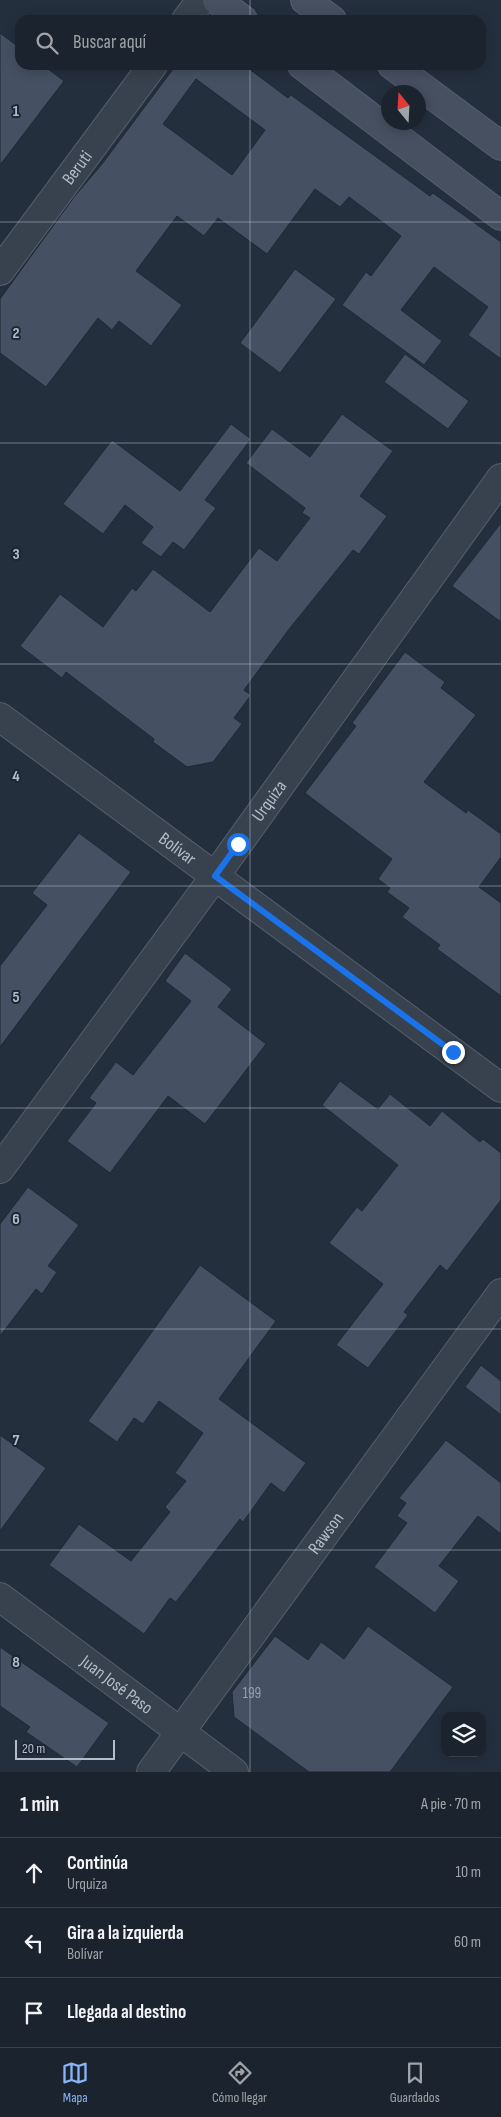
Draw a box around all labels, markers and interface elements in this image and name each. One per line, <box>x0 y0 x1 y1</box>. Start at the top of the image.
search box <box>15 15 486 70</box>
icon: search <box>33 29 61 57</box>
text: Buscar aquí <box>73 31 146 54</box>
north arrow <box>381 85 426 130</box>
text: 1 <box>13 102 20 121</box>
street label: Beruti <box>58 147 97 189</box>
text: 2 <box>12 324 20 343</box>
text: 3 <box>12 545 20 564</box>
text: 4 <box>12 767 20 786</box>
street label: Urquiza <box>248 776 291 826</box>
street label: Bolívar <box>155 828 200 870</box>
route start <box>227 833 250 856</box>
text: 5 <box>12 988 20 1007</box>
route end <box>442 1041 465 1064</box>
text: 6 <box>12 1210 20 1229</box>
text: 7 <box>13 1431 20 1450</box>
street label: Rawson <box>304 1508 348 1558</box>
street label: Juan José Paso <box>76 1650 157 1719</box>
text: 8 <box>12 1653 20 1672</box>
house number: 199 <box>243 1684 261 1703</box>
map controls <box>441 1712 486 1757</box>
button: layers <box>441 1712 486 1757</box>
scale bar <box>15 1737 115 1760</box>
text: 20 m <box>22 1740 45 1757</box>
text: 1 min <box>20 1792 59 1817</box>
text: A pie · 70 m <box>421 1795 481 1814</box>
text: Continúa <box>67 1852 128 1875</box>
icon: ahead <box>20 1859 48 1887</box>
text: 10 m <box>455 1863 481 1882</box>
text: Urquiza <box>67 1875 107 1894</box>
text: Gira a la izquierda <box>67 1922 184 1945</box>
icon: left <box>20 1929 48 1957</box>
text: 60 m <box>454 1933 481 1952</box>
text: Bolívar <box>67 1945 103 1964</box>
icon: arrive <box>20 1999 48 2027</box>
text: Llegada al destino <box>67 2001 186 2024</box>
tab: Mapa <box>61 2059 89 2106</box>
tab: Cómo llegar <box>212 2059 267 2106</box>
tab: Guardados <box>390 2059 440 2106</box>

